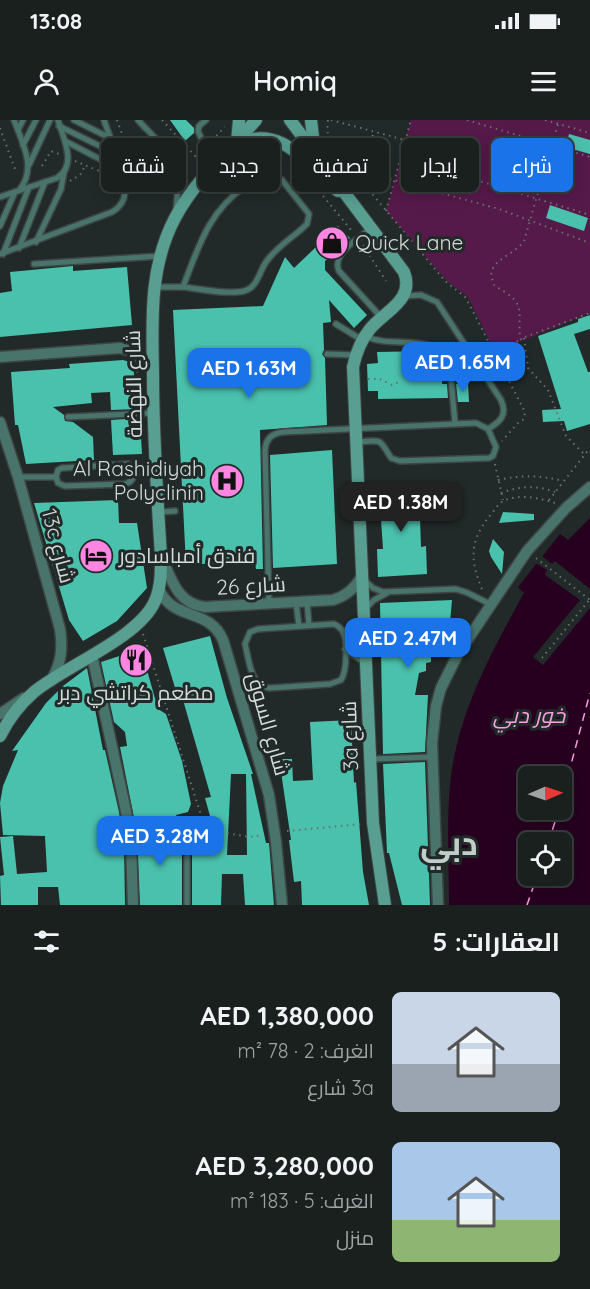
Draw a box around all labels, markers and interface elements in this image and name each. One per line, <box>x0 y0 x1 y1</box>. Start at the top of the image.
text: 13:08 <box>30 7 82 35</box>
text: Homiq <box>253 64 337 98</box>
icon: person <box>30 65 63 98</box>
icon: menu <box>527 65 560 98</box>
chip: شقة <box>101 138 186 192</box>
chip: جديد <box>198 138 280 192</box>
chip: تصفية <box>292 138 389 192</box>
chip: إيجار <box>401 138 479 192</box>
chip: شراء <box>491 138 573 192</box>
shop icon: Quick Lane <box>314 225 350 261</box>
place label: Quick Lane <box>355 229 463 255</box>
street label: شارع النهضة <box>119 330 149 438</box>
pin: AED 1.65M <box>394 342 532 393</box>
pin: AED 1.63M <box>180 348 318 399</box>
text: AED 1.65M <box>415 349 511 374</box>
text: AED 1.63M <box>201 355 297 380</box>
place label: Al Rashidiyah Polyclinin <box>73 455 204 505</box>
hospital icon: Al Rashidiyah Polyclinin <box>209 463 245 499</box>
pin: AED 1.38M <box>332 482 470 533</box>
text: AED 1.38M <box>354 489 448 514</box>
street label: 13c شارع <box>35 506 81 586</box>
hotel icon: فندق أمباسادور <box>78 538 114 574</box>
place label: فندق أمباسادور <box>118 542 255 569</box>
street label: شارع 26 <box>216 570 286 602</box>
pin: AED 2.47M <box>339 618 477 669</box>
text: AED 2.47M <box>359 625 457 650</box>
restaurant icon: مطعم كراتشي دبر <box>118 642 154 678</box>
street label: شارع السوق <box>240 669 296 779</box>
place label: مطعم كراتشي دبر <box>57 679 214 708</box>
street label: 3a شارع <box>335 700 365 772</box>
water label: خور دبي <box>493 701 566 733</box>
north arrow <box>518 766 572 820</box>
map controls <box>518 766 572 886</box>
pin: AED 3.28M <box>91 816 229 867</box>
district label: دبي <box>420 822 478 870</box>
text: AED 3.28M <box>111 823 209 848</box>
button: locate <box>518 832 572 886</box>
icon: filters <box>30 925 63 958</box>
text: العقارات: 5 <box>433 925 560 958</box>
text: AED 1,380,000 <box>200 999 374 1032</box>
icon: home <box>440 1016 512 1088</box>
text: الغرف: 2 · 78 m² <box>237 1038 374 1063</box>
text: 3a شارع <box>307 1075 374 1100</box>
text: AED 3,280,000 <box>195 1149 374 1182</box>
icon: home <box>440 1166 512 1238</box>
text: الغرف: 5 · 183 m² <box>230 1188 374 1213</box>
text: منزل <box>336 1225 374 1250</box>

